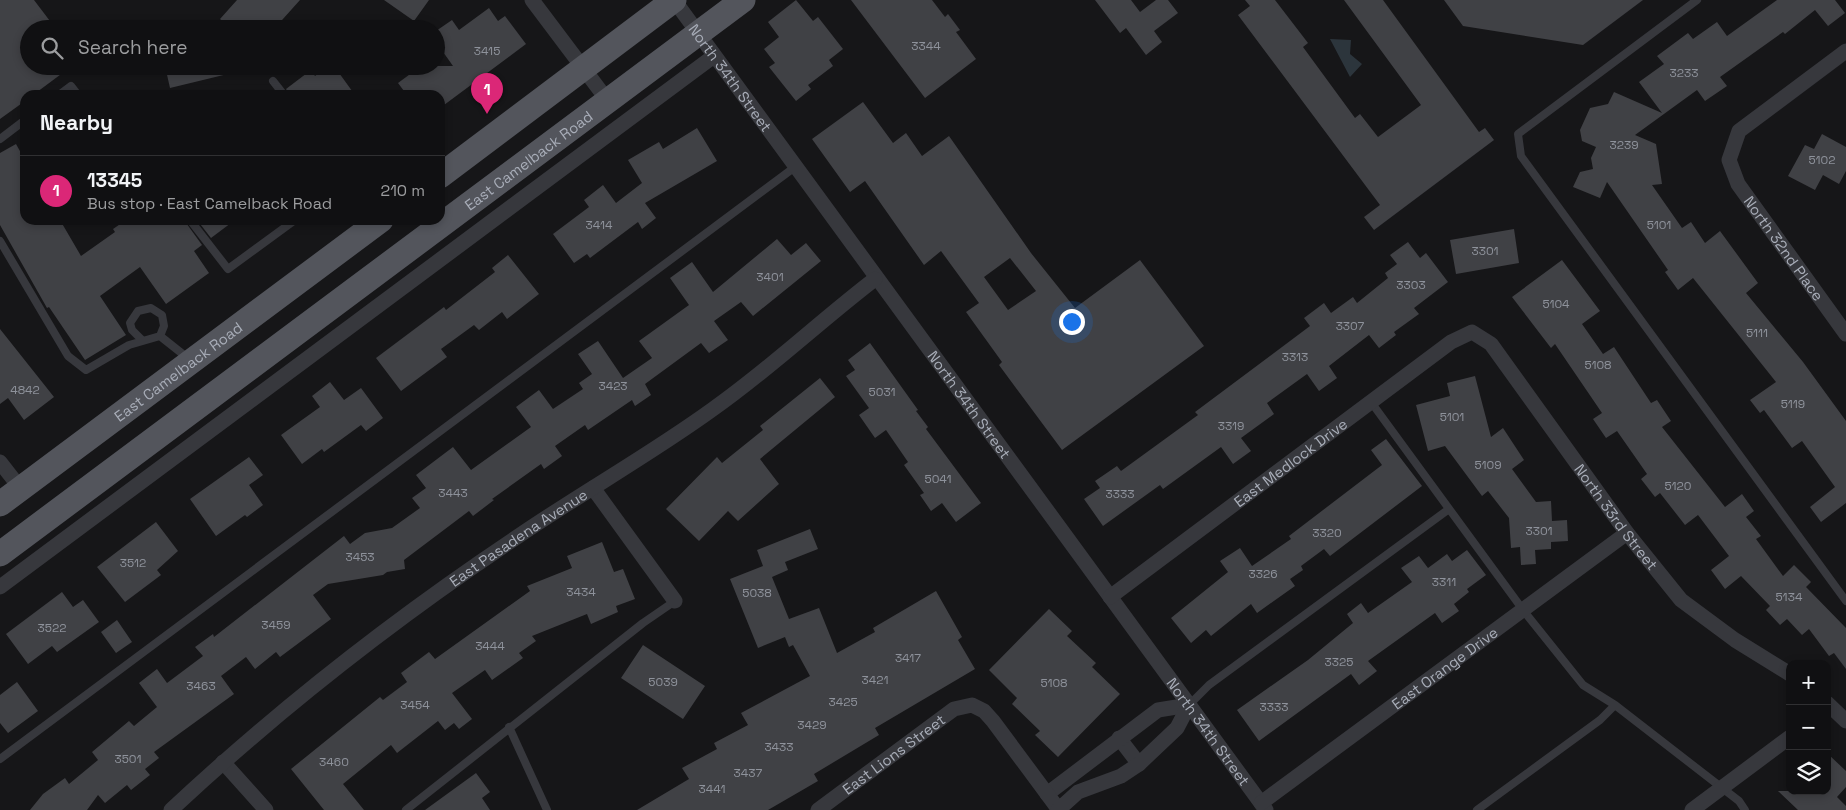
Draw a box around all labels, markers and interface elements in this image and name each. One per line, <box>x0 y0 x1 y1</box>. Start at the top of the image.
search box <box>20 20 445 75</box>
street label: North 34th Street <box>685 20 776 135</box>
icon: search <box>38 34 66 62</box>
text: Search here <box>78 35 188 60</box>
house number: 3344 <box>911 38 941 54</box>
house number: 3415 <box>474 43 500 59</box>
house number: 3233 <box>1670 65 1698 81</box>
pin: 1 <box>471 73 503 114</box>
street label: East Camelback Road <box>460 106 596 214</box>
text: Nearby <box>40 109 113 136</box>
house number: 3239 <box>1609 137 1639 153</box>
house number: 5102 <box>1809 152 1835 168</box>
text: 13345 <box>87 168 142 193</box>
text: 1 <box>52 180 60 201</box>
text: 210 m <box>381 180 425 201</box>
street label: North 32nd Place <box>1740 192 1828 304</box>
text: Bus stop · East Camelback Road <box>87 193 332 214</box>
house number: 3414 <box>586 217 613 233</box>
house number: 5101 <box>1647 217 1671 233</box>
house number: 3301 <box>1471 243 1499 259</box>
house number: 3401 <box>756 269 784 285</box>
house number: 3303 <box>1396 277 1426 293</box>
house number: 5104 <box>1542 296 1570 312</box>
your location <box>1059 309 1085 335</box>
street label: East Camelback Road <box>110 317 246 425</box>
house number: 3307 <box>1336 318 1365 334</box>
house number: 5111 <box>1746 325 1768 341</box>
street label: North 34th Street <box>924 347 1015 462</box>
house number: 3313 <box>1282 349 1308 365</box>
house number: 5108 <box>1584 357 1612 373</box>
house number: 3423 <box>598 378 628 394</box>
house number: 4842 <box>10 382 40 398</box>
house number: 5031 <box>869 384 895 400</box>
house number: 5119 <box>1781 396 1805 412</box>
house number: 5101 <box>1440 409 1464 425</box>
street label: East Medlock Drive <box>1230 414 1351 511</box>
house number: 3319 <box>1218 418 1244 434</box>
house number: 5109 <box>1474 457 1502 473</box>
street label: North 33rd Street <box>1571 460 1662 574</box>
house number: 5041 <box>924 471 952 487</box>
house number: 5120 <box>1665 478 1691 494</box>
street label: East Pasadena Avenue <box>445 484 591 590</box>
house number: 3443 <box>438 485 468 501</box>
house number: 3333 <box>1106 486 1135 502</box>
house number: 3301 <box>1525 523 1553 539</box>
house number: 3320 <box>1312 525 1342 541</box>
house number: 3453 <box>345 549 375 565</box>
house number: 3512 <box>120 555 146 571</box>
house number: 3326 <box>1248 566 1278 582</box>
house number: 3311 <box>1432 574 1456 590</box>
house number: 3434 <box>566 584 596 600</box>
house number: 5038 <box>742 585 772 601</box>
house number: 5134 <box>1776 589 1803 605</box>
house number: 3459 <box>261 617 291 633</box>
house number: 3522 <box>38 620 66 636</box>
street label: East Orange Drive <box>1388 622 1501 713</box>
house number: 3444 <box>475 638 505 654</box>
house number: 3417 <box>895 650 921 666</box>
house number: 3325 <box>1325 654 1353 670</box>
map controls <box>1786 660 1831 795</box>
button: + <box>1786 660 1831 705</box>
house number: 3421 <box>861 672 889 688</box>
house number: 5039 <box>648 674 678 690</box>
street label: North 34th Street <box>1163 674 1254 789</box>
house number: 5108 <box>1040 675 1068 691</box>
house number: 3463 <box>186 678 216 694</box>
house number: 3425 <box>828 694 858 710</box>
house number: 3454 <box>400 697 430 713</box>
house number: 3333 <box>1260 699 1289 715</box>
button: − <box>1786 705 1831 750</box>
street label: East Lions Street <box>838 709 949 798</box>
house number: 3429 <box>797 717 827 733</box>
house number: 3433 <box>764 739 794 755</box>
button: layers <box>1786 750 1831 795</box>
house number: 3501 <box>114 751 142 767</box>
house number: 3460 <box>319 754 349 770</box>
house number: 3437 <box>734 765 763 781</box>
house number: 3441 <box>699 781 725 797</box>

